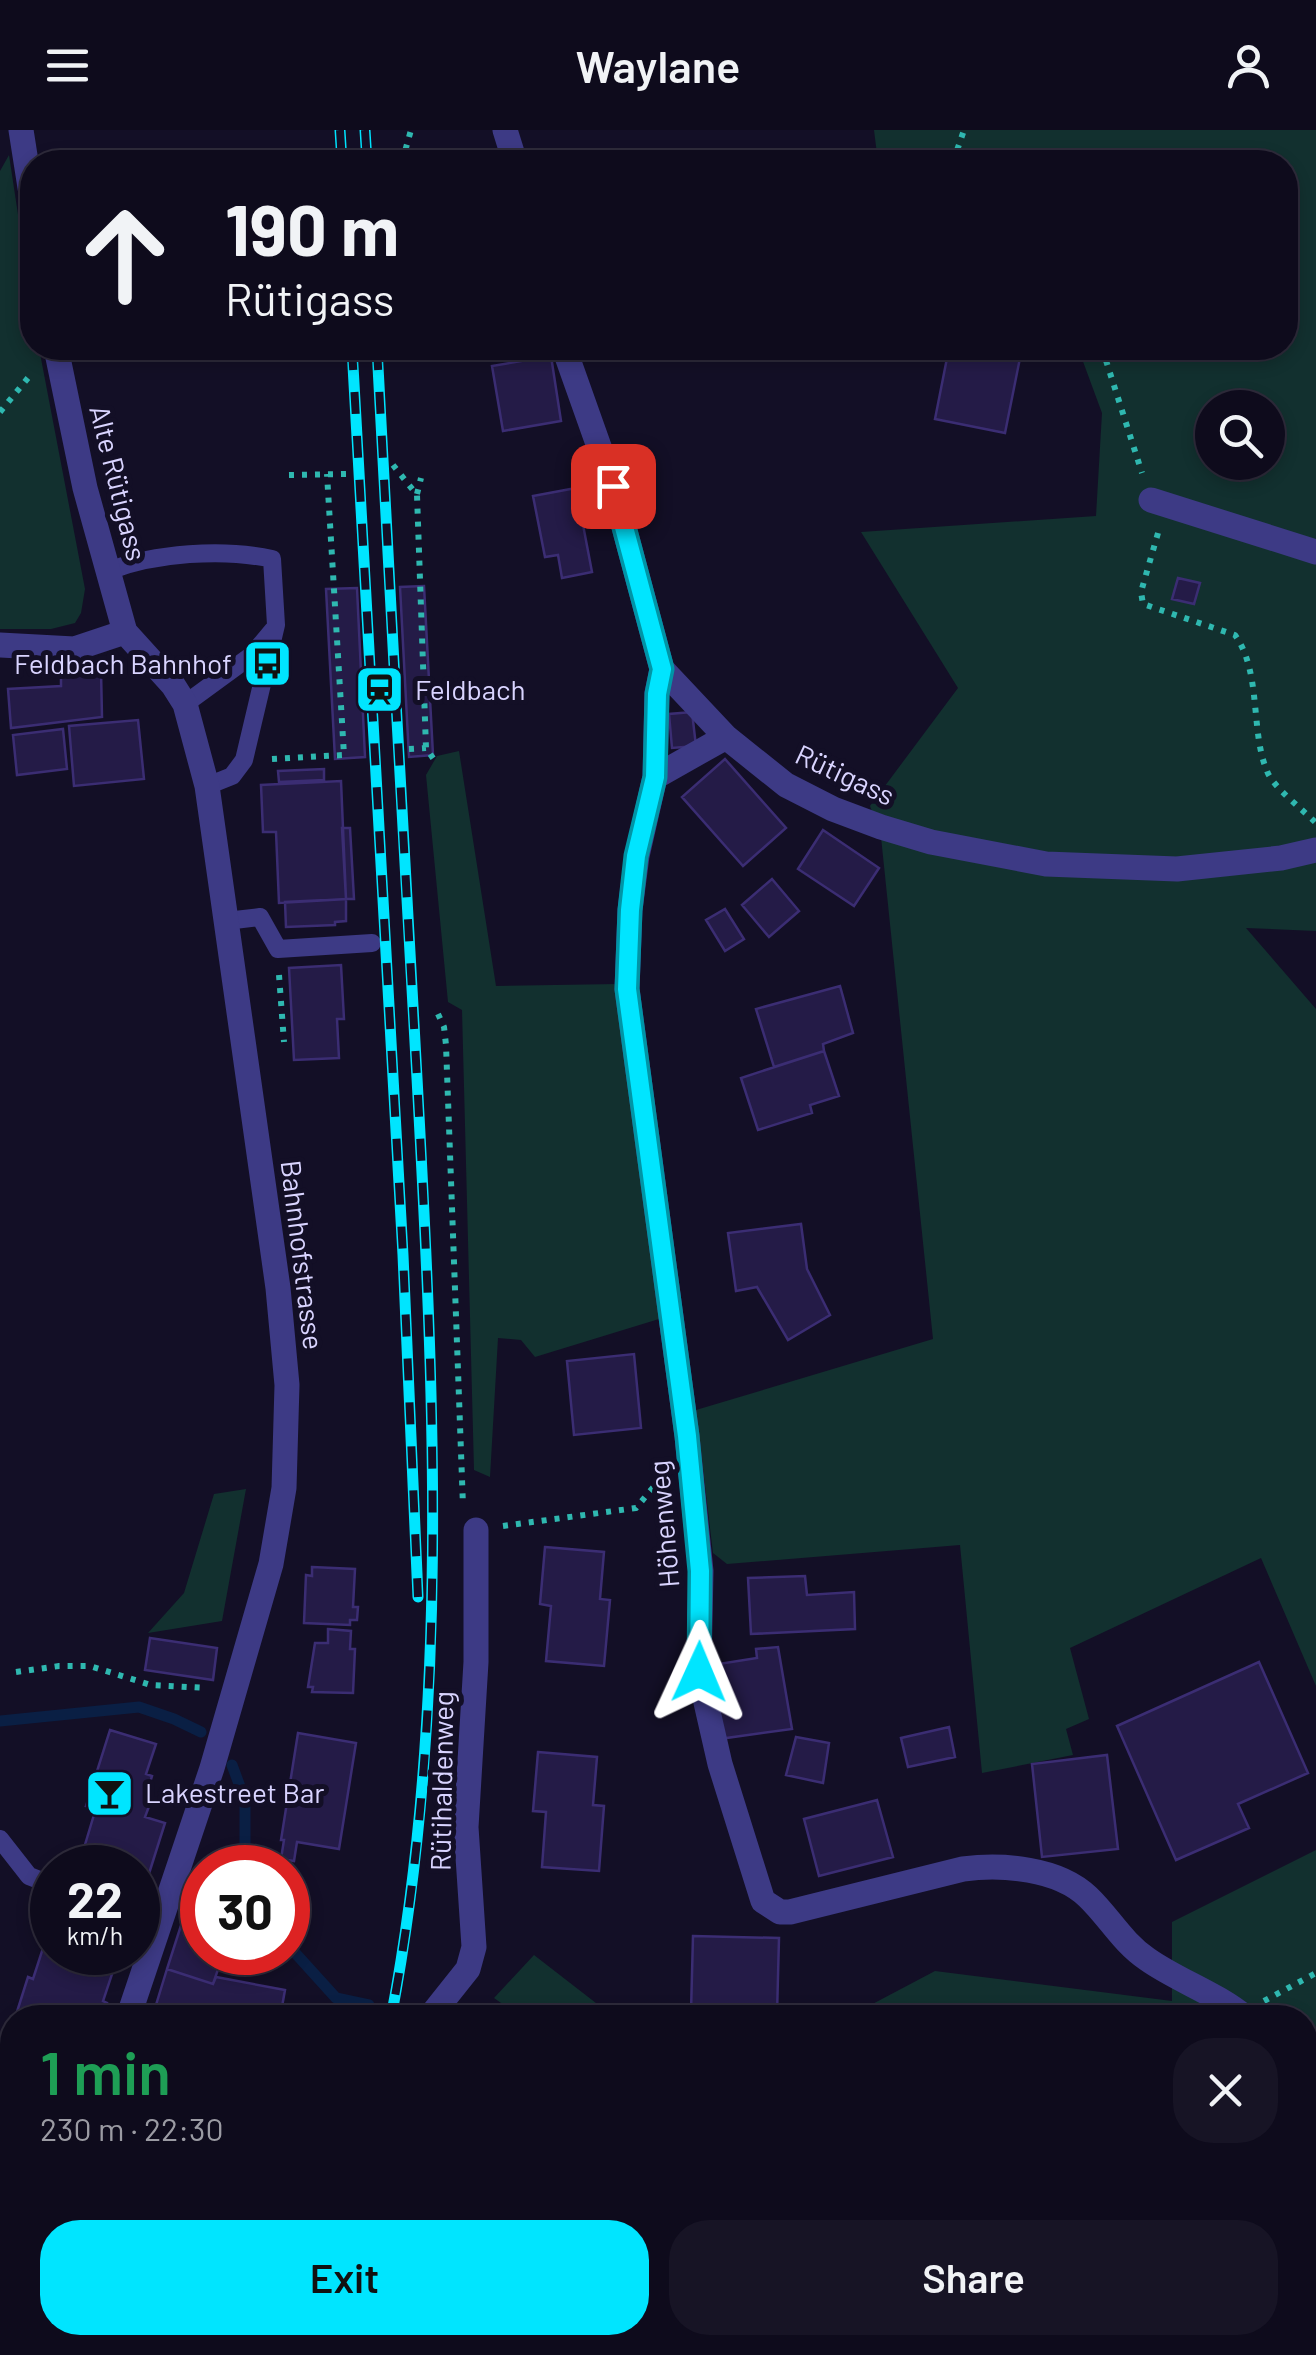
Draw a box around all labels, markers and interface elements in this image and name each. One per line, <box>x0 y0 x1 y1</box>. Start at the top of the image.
icon: menu <box>40 38 95 93</box>
text: Waylane <box>576 38 740 92</box>
icon: person <box>1221 38 1276 93</box>
text: 190 m <box>225 186 399 270</box>
icon: ahead <box>60 190 190 320</box>
text: Rütigass <box>225 271 394 325</box>
map controls <box>1195 390 1285 480</box>
button: search <box>1195 390 1285 480</box>
street label: Alte Rütigass <box>83 401 155 564</box>
pin <box>571 444 656 529</box>
icon: arrive <box>586 459 641 514</box>
bus stop icon: Feldbach Bahnhof <box>241 638 293 690</box>
place label: Feldbach Bahnhof <box>14 646 232 680</box>
station icon: Feldbach <box>354 664 406 716</box>
place label: Feldbach <box>415 672 526 706</box>
street label: Rütigass <box>790 736 900 812</box>
street label: Bahnhofstrasse <box>274 1158 331 1352</box>
street label: Höhenweg <box>641 1459 686 1589</box>
position arrow <box>647 1620 751 1724</box>
street label: Rütihaldenweg <box>422 1691 460 1871</box>
bar icon: Lakestreet Bar <box>84 1767 136 1819</box>
place label: Lakestreet Bar <box>145 1775 324 1809</box>
speed limit sign: 30 <box>180 1845 310 1975</box>
text: 22 <box>67 1868 123 1928</box>
text: km/h <box>67 1920 123 1950</box>
text: 1 min <box>40 2035 171 2107</box>
button: close <box>1173 2038 1278 2143</box>
text: 230 m · 22:30 <box>40 2109 224 2147</box>
button: Exit <box>40 2220 649 2335</box>
button: Share <box>669 2220 1278 2335</box>

